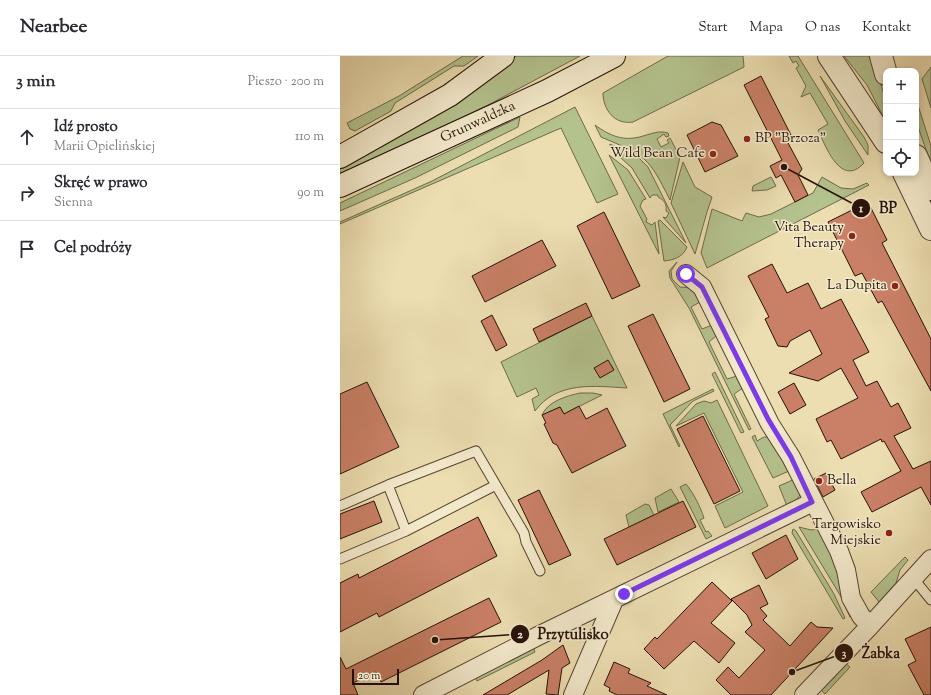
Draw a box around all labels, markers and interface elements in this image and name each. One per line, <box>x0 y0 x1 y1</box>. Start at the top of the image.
text: Nearbee <box>20 14 87 41</box>
text: Start <box>698 18 728 38</box>
text: Mapa <box>750 18 783 38</box>
text: O nas <box>805 18 840 38</box>
text: Kontakt <box>862 18 911 38</box>
map controls <box>883 68 919 176</box>
button: + <box>883 68 919 104</box>
text: 3 min <box>16 70 55 94</box>
text: Pieszo · 200 m <box>248 73 324 91</box>
street label: Grunwaldzka <box>437 96 519 149</box>
button: − <box>883 104 919 140</box>
text: Idź prosto <box>54 117 118 138</box>
icon: ahead <box>16 126 38 148</box>
text: 110 m <box>295 128 324 146</box>
place label: BP "Brzoza" <box>755 129 826 149</box>
marker: BP "Brzoza" <box>742 134 752 144</box>
text: Marii Opielińskiej <box>54 138 155 156</box>
button: locate <box>883 140 919 176</box>
place label: Wild Bean Cafe <box>610 144 705 164</box>
marker: Wild Bean Cafe <box>708 149 718 159</box>
text: Skręć w prawo <box>54 173 148 194</box>
icon: right <box>16 182 38 204</box>
text: 90 m <box>297 184 324 202</box>
text: Sienna <box>54 194 93 212</box>
callout: BP <box>851 195 905 222</box>
text: BP <box>879 199 897 220</box>
text: 1 <box>858 200 864 218</box>
place label: Vita Beauty Therapy <box>774 218 844 254</box>
marker: Vita Beauty Therapy <box>847 231 857 241</box>
icon: arrive <box>16 238 38 260</box>
text: Cel podróży <box>54 238 132 259</box>
route start <box>677 265 695 283</box>
place label: La Dupita <box>827 276 888 296</box>
marker: La Dupita <box>890 281 900 291</box>
place label: Bella <box>827 471 857 491</box>
marker: Bella <box>814 476 824 486</box>
place label: Targowisko Miejskie <box>812 515 881 551</box>
marker: Targowisko Miejskie <box>884 528 894 538</box>
route end <box>615 585 633 603</box>
callout: Przytulisko <box>510 620 617 647</box>
text: Przytulisko <box>537 625 609 646</box>
text: 2 <box>517 626 523 644</box>
callout: Żabka <box>834 640 908 667</box>
text: Żabka <box>862 642 900 665</box>
text: 3 <box>842 645 847 663</box>
scale bar <box>352 667 399 686</box>
text: 20 m <box>358 668 380 684</box>

